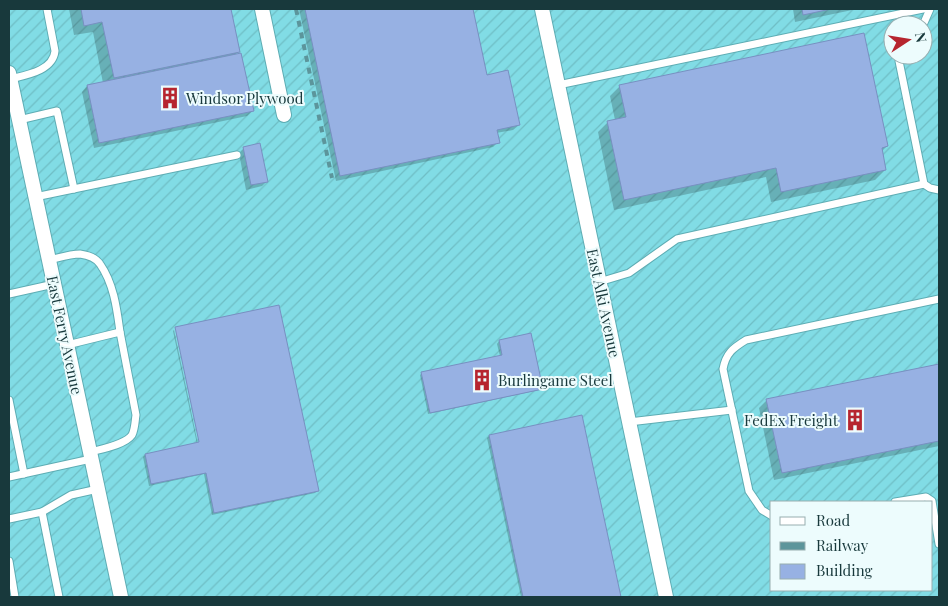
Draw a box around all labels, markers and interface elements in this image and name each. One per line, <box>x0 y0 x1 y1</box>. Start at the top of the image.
north arrow <box>883 15 933 65</box>
text: N <box>911 30 932 44</box>
building icon: Windsor Plywood <box>157 85 183 111</box>
place label: Windsor Plywood <box>185 88 304 108</box>
street label: East Alki Avenue <box>583 247 625 359</box>
street label: East Ferry Avenue <box>43 274 87 396</box>
building icon: Burlingame Steel <box>469 367 495 393</box>
place label: Burlingame Steel <box>498 370 613 390</box>
building icon: FedEx Freight <box>842 407 868 433</box>
place label: FedEx Freight <box>744 410 839 430</box>
legend <box>770 501 933 591</box>
text: Road <box>816 510 850 530</box>
text: Railway <box>816 535 869 555</box>
text: Building <box>816 560 873 580</box>

